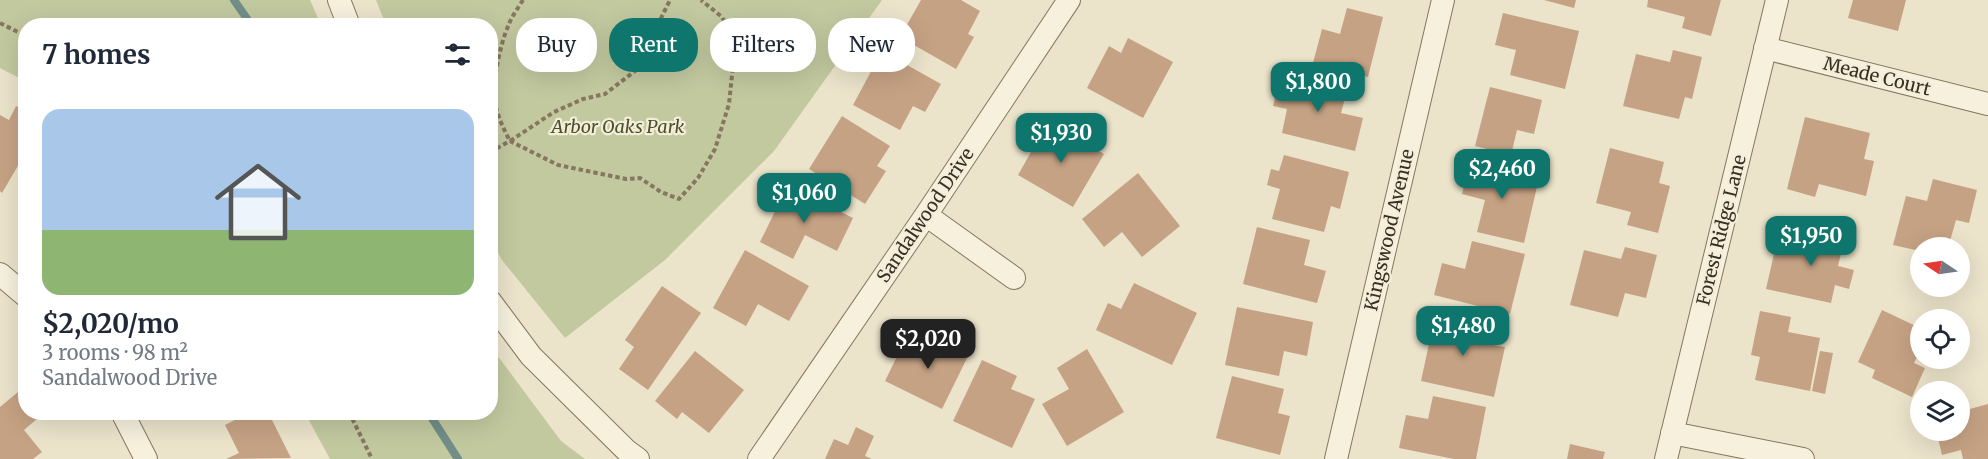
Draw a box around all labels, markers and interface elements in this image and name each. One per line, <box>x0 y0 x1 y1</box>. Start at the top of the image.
chip: Buy <box>516 18 597 72</box>
chip: Rent <box>609 18 698 72</box>
chip: Filters <box>710 18 816 72</box>
chip: New <box>828 18 915 72</box>
text: 7 homes <box>42 38 150 71</box>
icon: filters <box>441 38 474 71</box>
street label: Meade Court <box>1821 52 1933 100</box>
pin: $1,800 <box>1269 62 1367 113</box>
text: $1,800 <box>1285 69 1351 94</box>
pin: $1,930 <box>1012 113 1110 164</box>
park label: Arbor Oaks Park <box>550 115 685 138</box>
text: $1,930 <box>1030 120 1092 145</box>
street label: Sandalwood Drive <box>871 143 979 287</box>
street label: Kingswood Avenue <box>1359 147 1419 313</box>
icon: home <box>204 148 312 256</box>
pin: $2,460 <box>1453 149 1551 200</box>
street label: Forest Ridge Lane <box>1691 152 1751 308</box>
text: $2,460 <box>1468 156 1536 181</box>
pin: $1,060 <box>755 173 853 224</box>
text: $1,060 <box>771 180 837 205</box>
pin: $1,950 <box>1762 216 1860 267</box>
text: $1,950 <box>1779 223 1843 248</box>
north arrow <box>1910 237 1970 297</box>
map controls <box>1910 237 1970 441</box>
pin: $1,480 <box>1414 306 1512 357</box>
text: $2,020/mo <box>42 307 179 340</box>
button: locate <box>1910 309 1970 369</box>
text: $1,480 <box>1430 313 1496 338</box>
pin: $2,020 <box>879 319 977 370</box>
text: $2,020 <box>894 326 962 351</box>
text: 3 rooms · 98 m² <box>42 340 188 365</box>
text: Sandalwood Drive <box>42 365 217 390</box>
button: layers <box>1910 381 1970 441</box>

